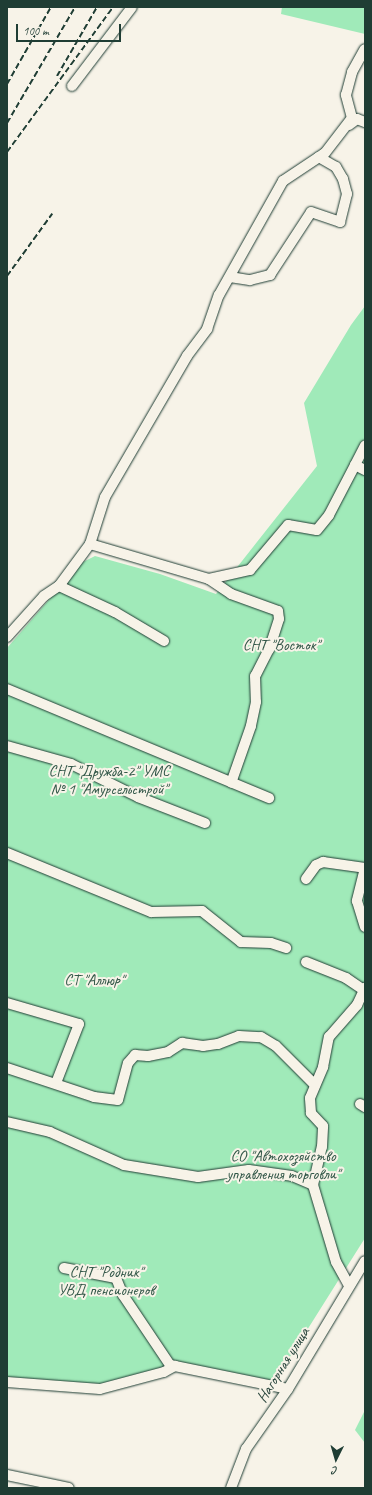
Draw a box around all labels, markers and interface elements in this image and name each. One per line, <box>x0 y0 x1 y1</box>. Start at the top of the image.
scale bar <box>18 16 123 42</box>
text: 100 m <box>23 23 49 39</box>
park label: СНТ "Восток" <box>243 635 319 655</box>
park label: СНТ "Дружба-2" УМС № 1 "Амурсельстрой" <box>49 761 169 799</box>
park label: СТ "Аллюр" <box>64 970 124 990</box>
park label: СО "Автохозяйство управления торговли" <box>228 1146 338 1184</box>
park label: СНТ "Родник" УВД пенсионеров <box>58 1262 154 1300</box>
street label: Нагорная улица <box>252 1324 314 1406</box>
north arrow <box>316 1439 356 1479</box>
text: С <box>332 1464 338 1478</box>

